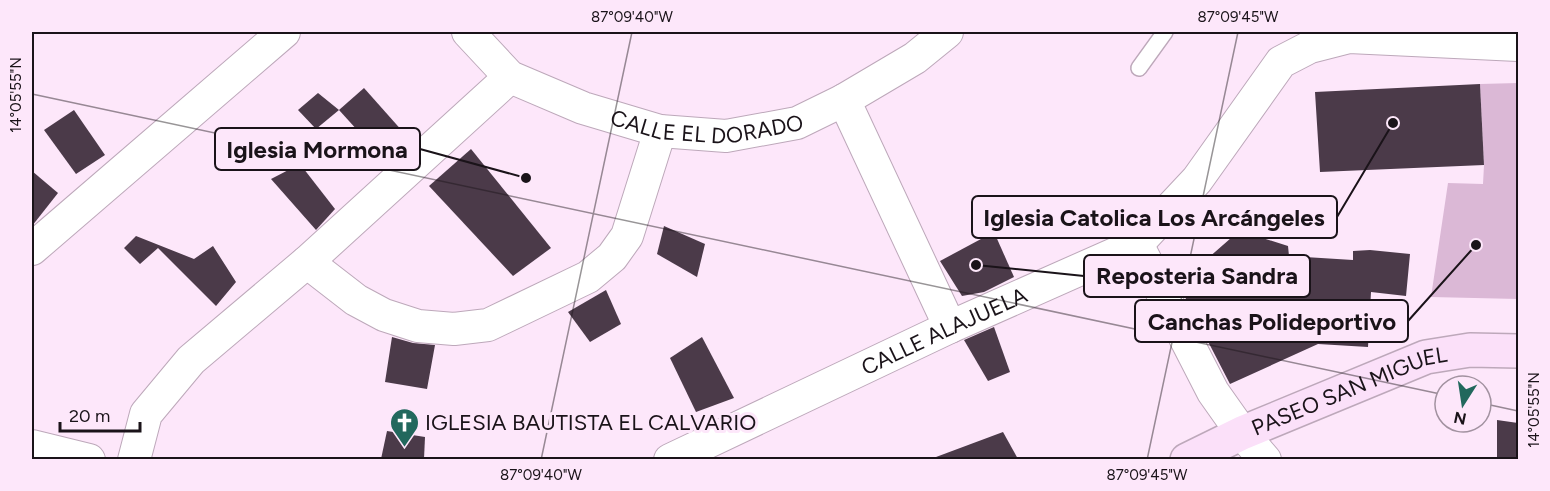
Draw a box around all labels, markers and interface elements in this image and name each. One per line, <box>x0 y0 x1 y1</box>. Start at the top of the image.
text: 87°09'40"W <box>591 8 674 26</box>
text: 87°09'45"W <box>1197 8 1279 26</box>
text: 14°05'55"N <box>7 57 25 133</box>
street label: CALLE EL DORADO <box>607 104 805 149</box>
callout: Iglesia Mormona <box>215 128 420 170</box>
text: Iglesia Mormona <box>226 135 408 164</box>
callout: Iglesia Catolica Los Arcángeles <box>972 196 1337 238</box>
text: Iglesia Catolica Los Arcángeles <box>983 203 1325 232</box>
callout: Reposteria Sandra <box>1084 255 1310 297</box>
text: Reposteria Sandra <box>1096 261 1298 290</box>
street label: CALLE ALAJUELA <box>857 281 1031 381</box>
callout: Canchas Polideportivo <box>1135 300 1408 342</box>
text: Canchas Polideportivo <box>1148 307 1396 336</box>
street label: PASEO SAN MIGUEL <box>1247 340 1450 441</box>
text: 14°05'55"N <box>1525 372 1543 448</box>
north arrow <box>1433 374 1493 434</box>
scale bar <box>60 395 140 433</box>
text: 20 m <box>69 405 110 427</box>
church icon: IGLESIA BAUTISTA EL CALVARIO <box>388 406 420 448</box>
text: N <box>1452 408 1468 429</box>
place label: IGLESIA BAUTISTA EL CALVARIO <box>425 409 756 436</box>
text: 87°09'40"W <box>500 466 583 484</box>
text: 87°09'45"W <box>1106 466 1188 484</box>

